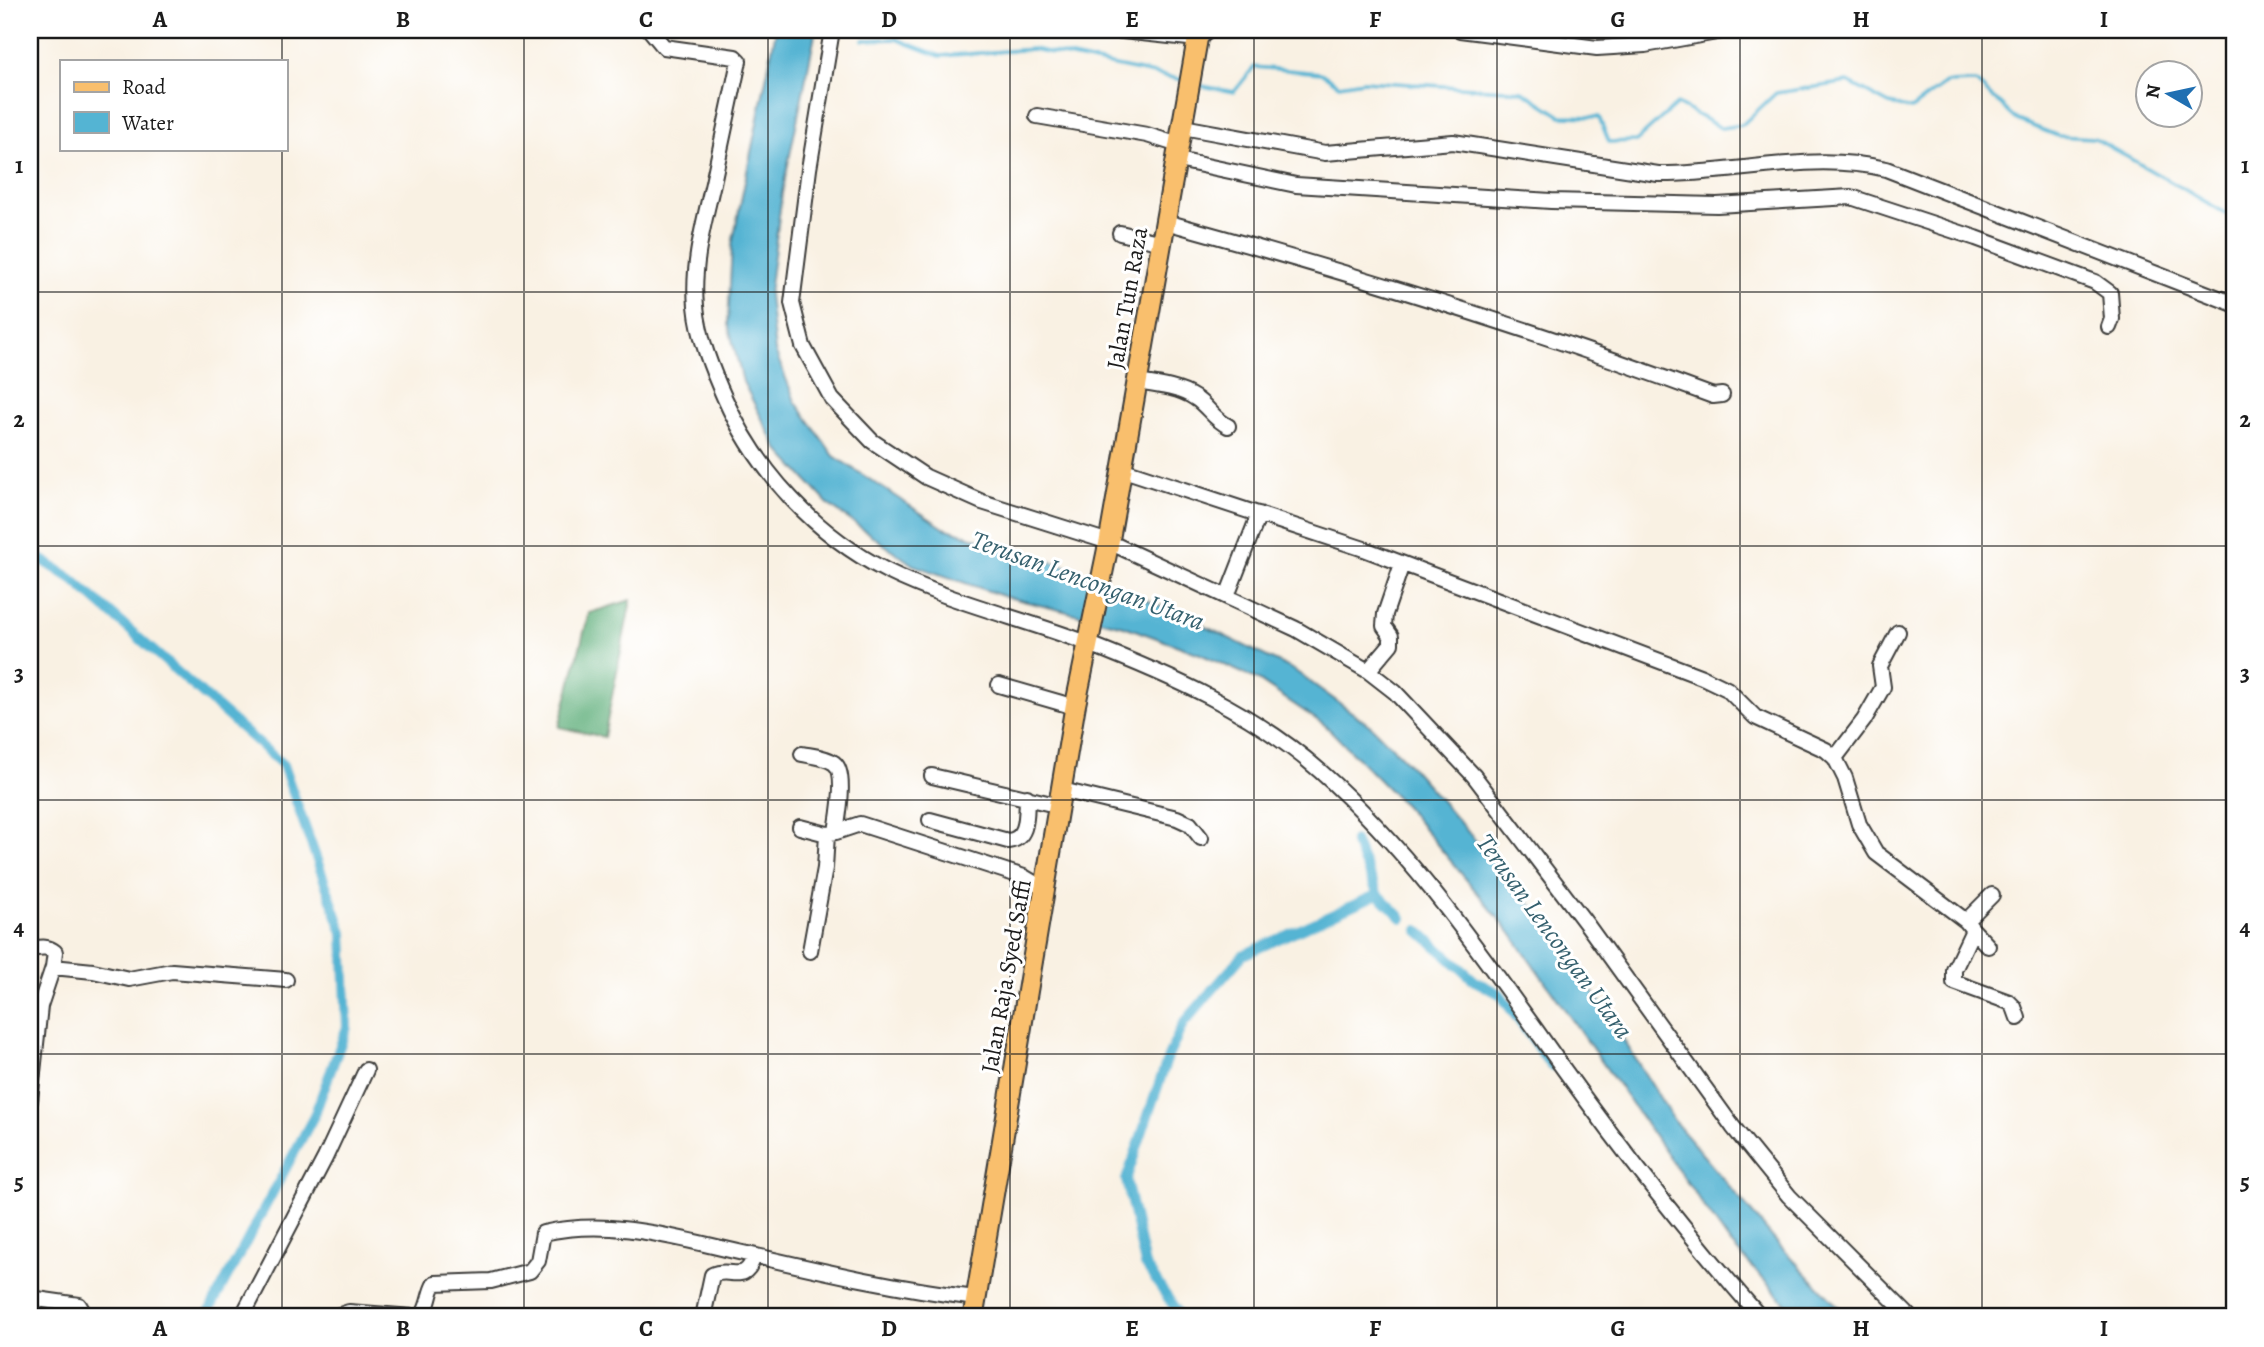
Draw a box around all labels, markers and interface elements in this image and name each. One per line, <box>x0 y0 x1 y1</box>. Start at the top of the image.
text: A <box>152 4 168 35</box>
text: B <box>396 4 410 35</box>
text: C <box>639 4 653 35</box>
text: D <box>881 4 897 35</box>
text: E <box>1125 4 1139 35</box>
text: F <box>1369 4 1382 35</box>
text: G <box>1610 4 1626 35</box>
text: H <box>1852 4 1870 35</box>
text: I <box>2100 4 2108 35</box>
legend <box>60 60 287 150</box>
north arrow <box>2134 60 2204 130</box>
text: Road <box>122 73 166 101</box>
text: N <box>2139 82 2167 100</box>
text: Water <box>121 109 174 137</box>
text: 1 <box>15 150 23 181</box>
text: 1 <box>2241 150 2249 181</box>
street label: Jalan Tun Raza <box>1099 223 1155 372</box>
text: 2 <box>13 404 25 435</box>
text: 2 <box>2239 404 2251 435</box>
water label: Terusan Lencongan Utara <box>966 522 1209 639</box>
text: 3 <box>14 658 24 689</box>
text: 3 <box>2240 658 2250 689</box>
water label: Terusan Lencongan Utara <box>1468 827 1641 1046</box>
street label: Jalan Raja Syed Saffi <box>973 877 1039 1075</box>
text: 4 <box>14 912 25 943</box>
text: 4 <box>2240 912 2251 943</box>
text: 5 <box>14 1166 24 1197</box>
text: 5 <box>2240 1166 2250 1197</box>
text: A <box>152 1313 168 1344</box>
text: B <box>396 1313 410 1344</box>
text: C <box>639 1313 653 1344</box>
text: D <box>881 1313 897 1344</box>
text: E <box>1125 1313 1139 1344</box>
text: F <box>1369 1313 1382 1344</box>
text: G <box>1610 1313 1626 1344</box>
text: H <box>1852 1313 1870 1344</box>
text: I <box>2100 1313 2108 1344</box>

